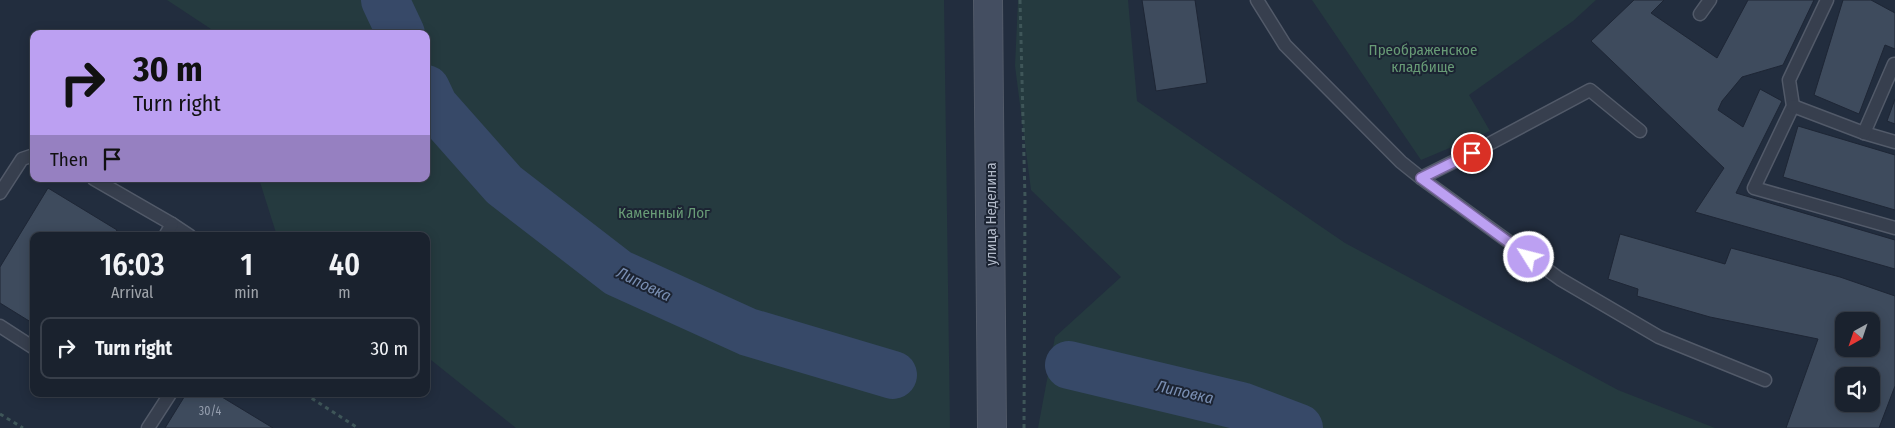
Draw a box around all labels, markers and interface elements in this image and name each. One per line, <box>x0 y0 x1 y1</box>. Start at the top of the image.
park label: Преображенское кладбище <box>1369 41 1477 76</box>
text: 30 m <box>133 48 203 90</box>
icon: right <box>50 50 115 115</box>
text: Turn right <box>133 90 221 117</box>
pin <box>1451 132 1493 174</box>
icon: arrive <box>1458 139 1486 167</box>
icon: arrive <box>98 145 126 173</box>
text: Then <box>50 148 88 171</box>
street label: улица Неделина <box>982 162 1000 266</box>
park label: Каменный Лог <box>618 204 710 222</box>
position arrow <box>1502 230 1554 282</box>
text: 16:03 <box>100 247 164 283</box>
text: 1 <box>240 247 253 283</box>
text: 40 <box>329 247 360 283</box>
water label: Липовка <box>613 262 674 305</box>
text: Arrival <box>111 283 153 302</box>
text: min <box>234 283 259 302</box>
text: m <box>338 283 351 302</box>
north arrow <box>1835 312 1880 358</box>
map controls <box>1835 312 1880 412</box>
icon: right <box>52 334 80 362</box>
text: Turn right <box>95 337 172 360</box>
text: 30 m <box>370 337 408 360</box>
button: sound <box>1835 367 1880 412</box>
water label: Липовка <box>1154 376 1215 408</box>
house number: 30/4 <box>199 404 221 418</box>

